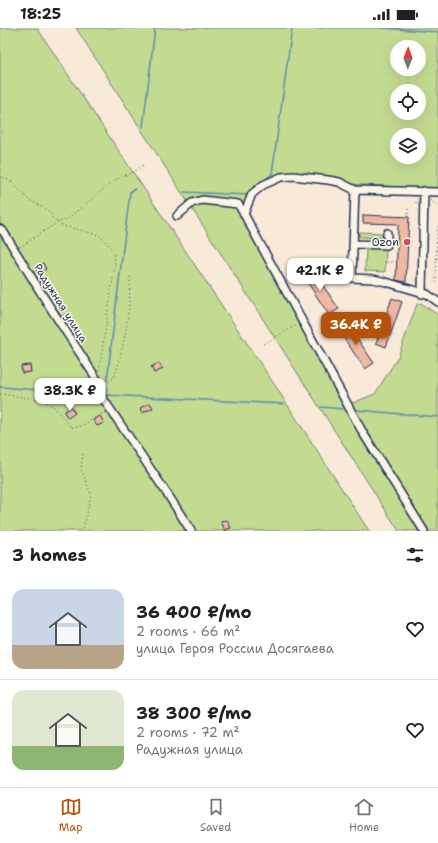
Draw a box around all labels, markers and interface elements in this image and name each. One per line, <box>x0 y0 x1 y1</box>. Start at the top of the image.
text: 18:25 <box>20 4 61 24</box>
north arrow <box>390 40 426 76</box>
map controls <box>390 40 426 164</box>
button: locate <box>390 84 426 120</box>
button: layers <box>390 128 426 164</box>
place label: Ozon <box>372 235 399 250</box>
marker: Ozon <box>402 237 412 247</box>
pin: 42.1K ₽ <box>283 258 357 292</box>
street label: Радужная улица <box>30 261 91 346</box>
text: 42.1K ₽ <box>296 262 344 279</box>
pin: 36.4K ₽ <box>319 312 393 346</box>
text: 36.4K ₽ <box>330 316 382 333</box>
pin: 38.3K ₽ <box>33 378 107 412</box>
text: 38.3K ₽ <box>44 382 96 399</box>
text: 3 homes <box>12 544 87 566</box>
icon: filters <box>404 544 426 566</box>
text: 36 400 ₽/mo <box>136 601 252 623</box>
icon: home <box>44 605 92 653</box>
icon: heart <box>404 618 426 640</box>
text: 2 rooms · 66 m² <box>136 623 240 640</box>
text: улица Героя России Досягаева <box>136 640 334 657</box>
text: 38 300 ₽/mo <box>136 702 251 724</box>
icon: home <box>44 706 92 754</box>
icon: heart <box>404 719 426 741</box>
text: 2 rooms · 72 m² <box>136 724 240 741</box>
text: Радужная улица <box>136 741 243 758</box>
tab: Map <box>59 796 82 835</box>
tab: Saved <box>200 796 231 835</box>
tab: Home <box>349 796 379 835</box>

